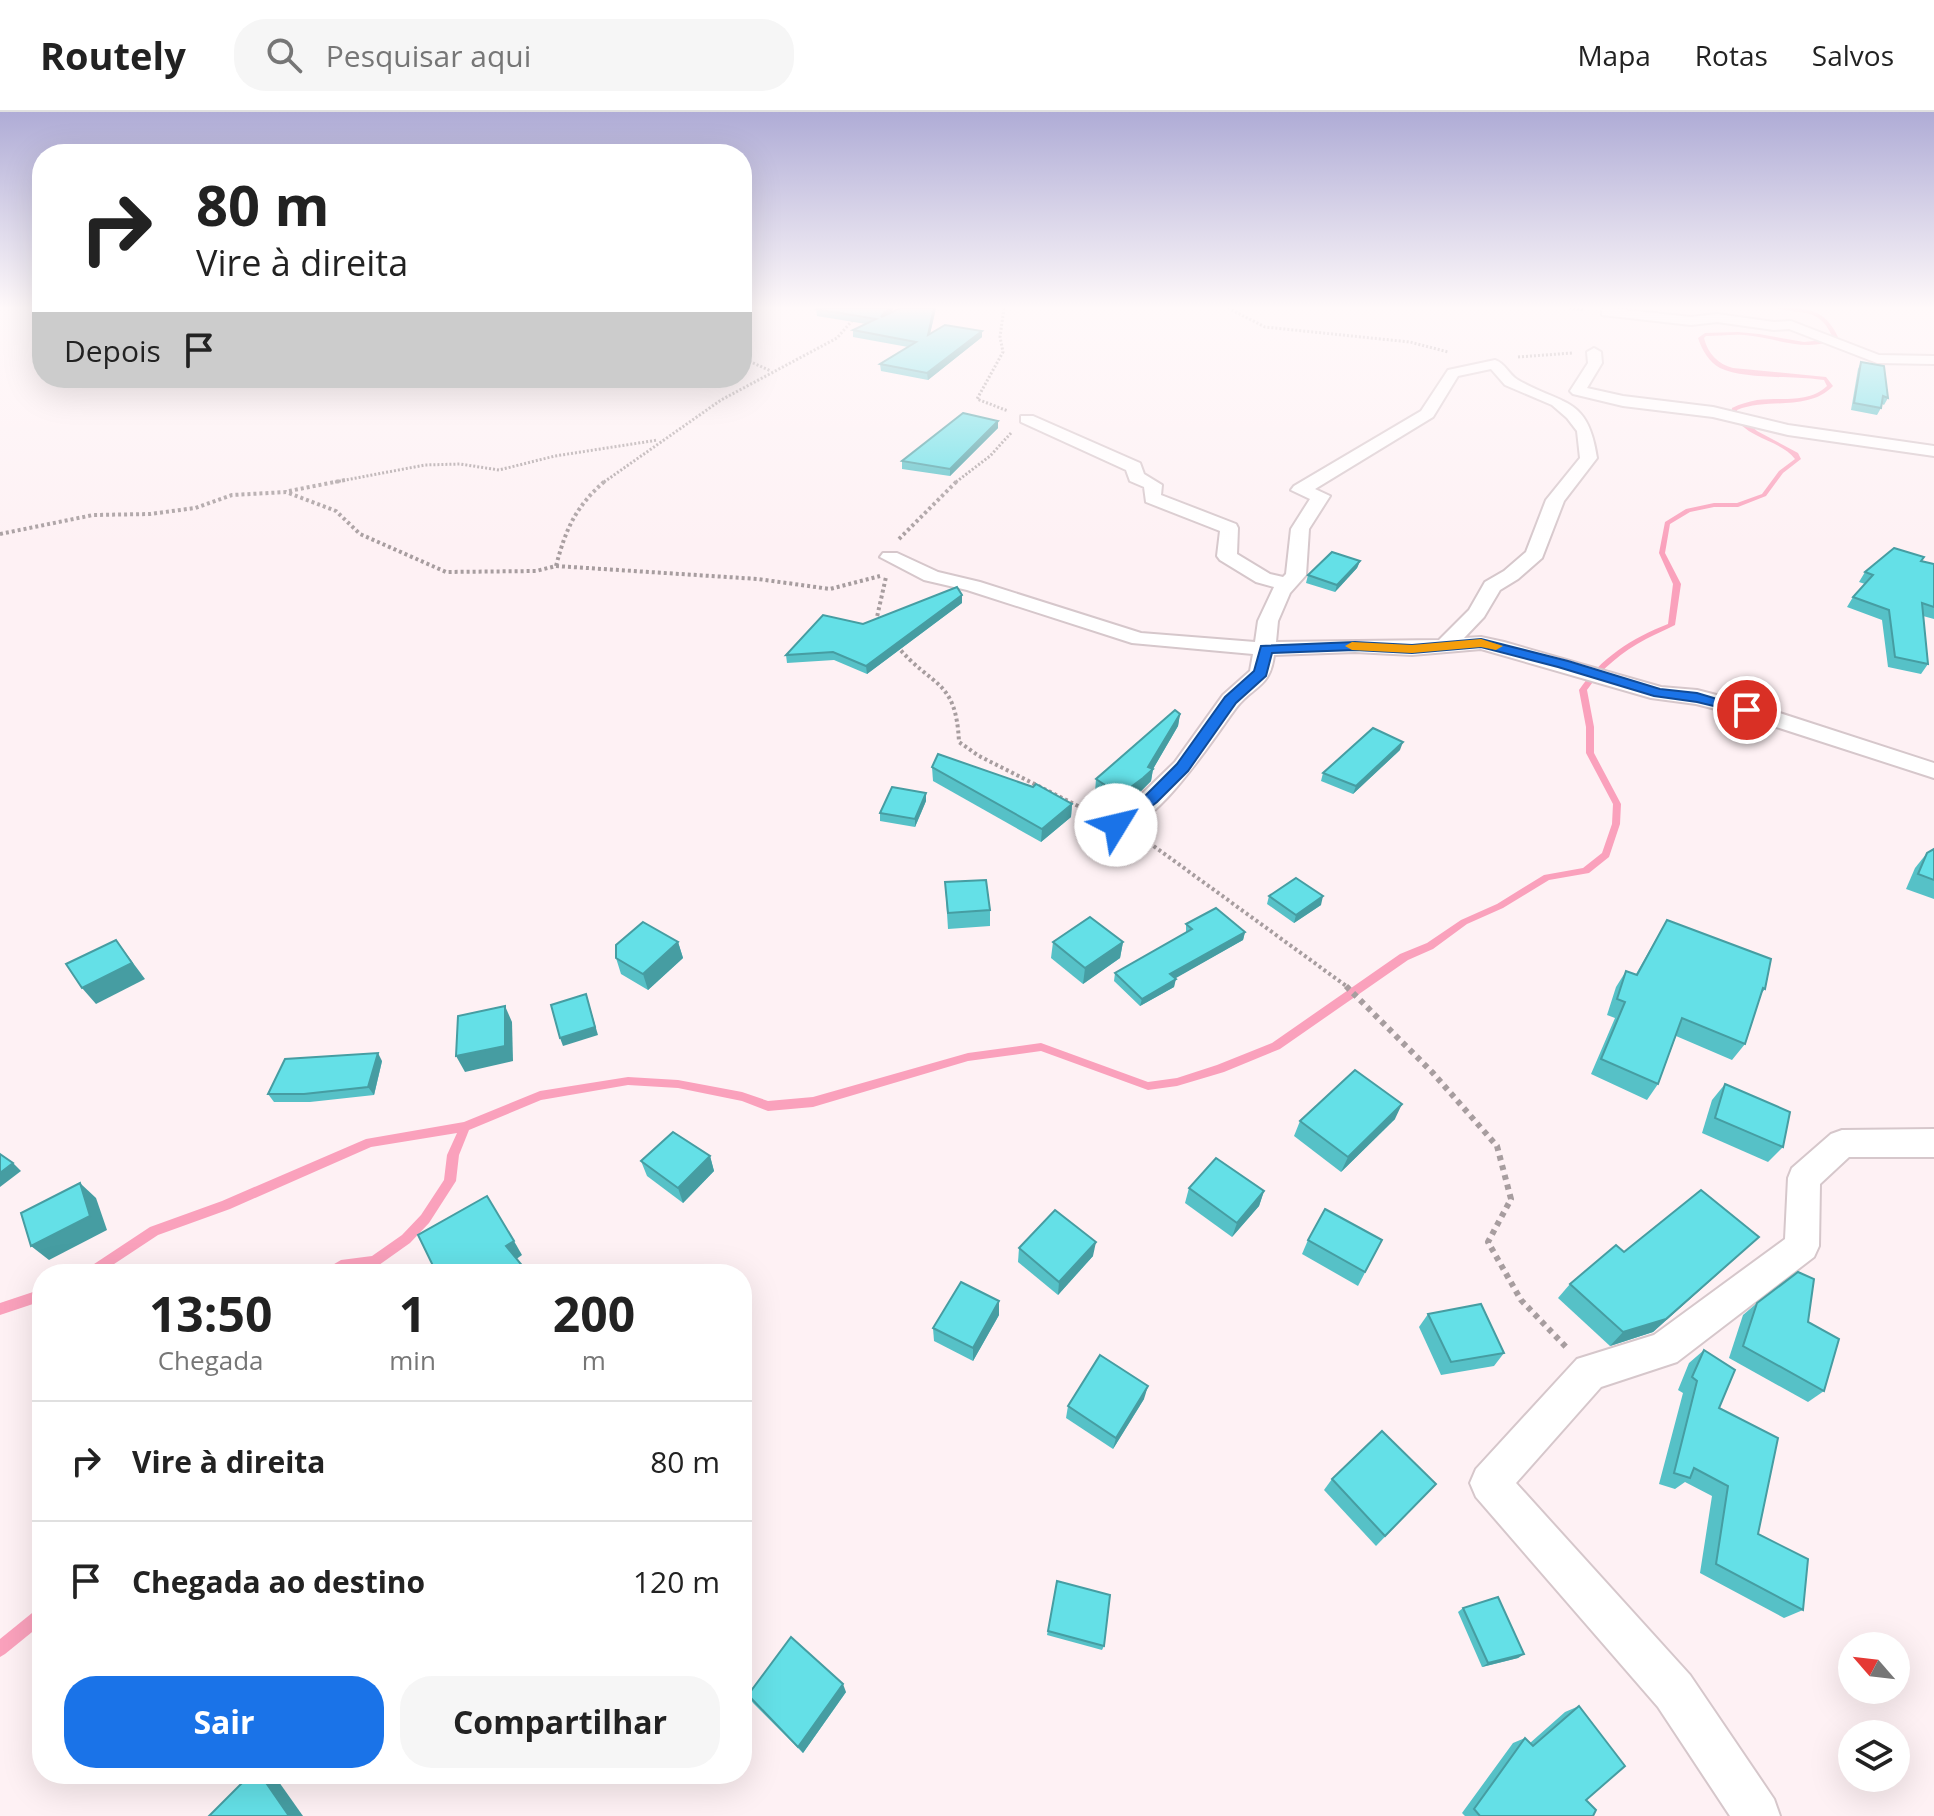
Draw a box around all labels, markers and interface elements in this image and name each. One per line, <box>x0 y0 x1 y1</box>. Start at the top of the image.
search box <box>234 19 794 91</box>
text: Routely <box>40 29 186 81</box>
icon: search <box>262 33 306 77</box>
text: Pesquisar aqui <box>326 35 531 76</box>
text: Mapa <box>1577 36 1651 74</box>
text: Rotas <box>1695 36 1768 74</box>
text: Salvos <box>1812 36 1894 74</box>
text: 80 m <box>196 166 330 242</box>
icon: right <box>64 176 168 280</box>
text: Vire à direita <box>196 238 408 287</box>
icon: arrive <box>177 328 221 372</box>
text: Depois <box>64 330 161 371</box>
pin <box>1713 676 1781 744</box>
icon: arrive <box>1725 688 1769 732</box>
position arrow <box>1074 783 1158 867</box>
text: 13:50 <box>149 1281 272 1346</box>
text: 1 <box>399 1281 426 1346</box>
text: 200 <box>553 1281 635 1346</box>
text: Chegada <box>158 1342 264 1378</box>
text: min <box>389 1342 436 1378</box>
text: m <box>582 1342 606 1378</box>
icon: right <box>64 1439 108 1483</box>
text: Vire à direita <box>132 1441 326 1482</box>
text: 80 m <box>650 1441 720 1482</box>
icon: arrive <box>64 1559 108 1603</box>
text: Chegada ao destino <box>132 1561 425 1602</box>
text: 120 m <box>633 1561 720 1602</box>
north arrow <box>1838 1632 1910 1704</box>
map controls <box>1838 1632 1910 1792</box>
button: Sair <box>64 1676 384 1768</box>
button: Compartilhar <box>400 1676 720 1768</box>
button: layers <box>1838 1720 1910 1792</box>

